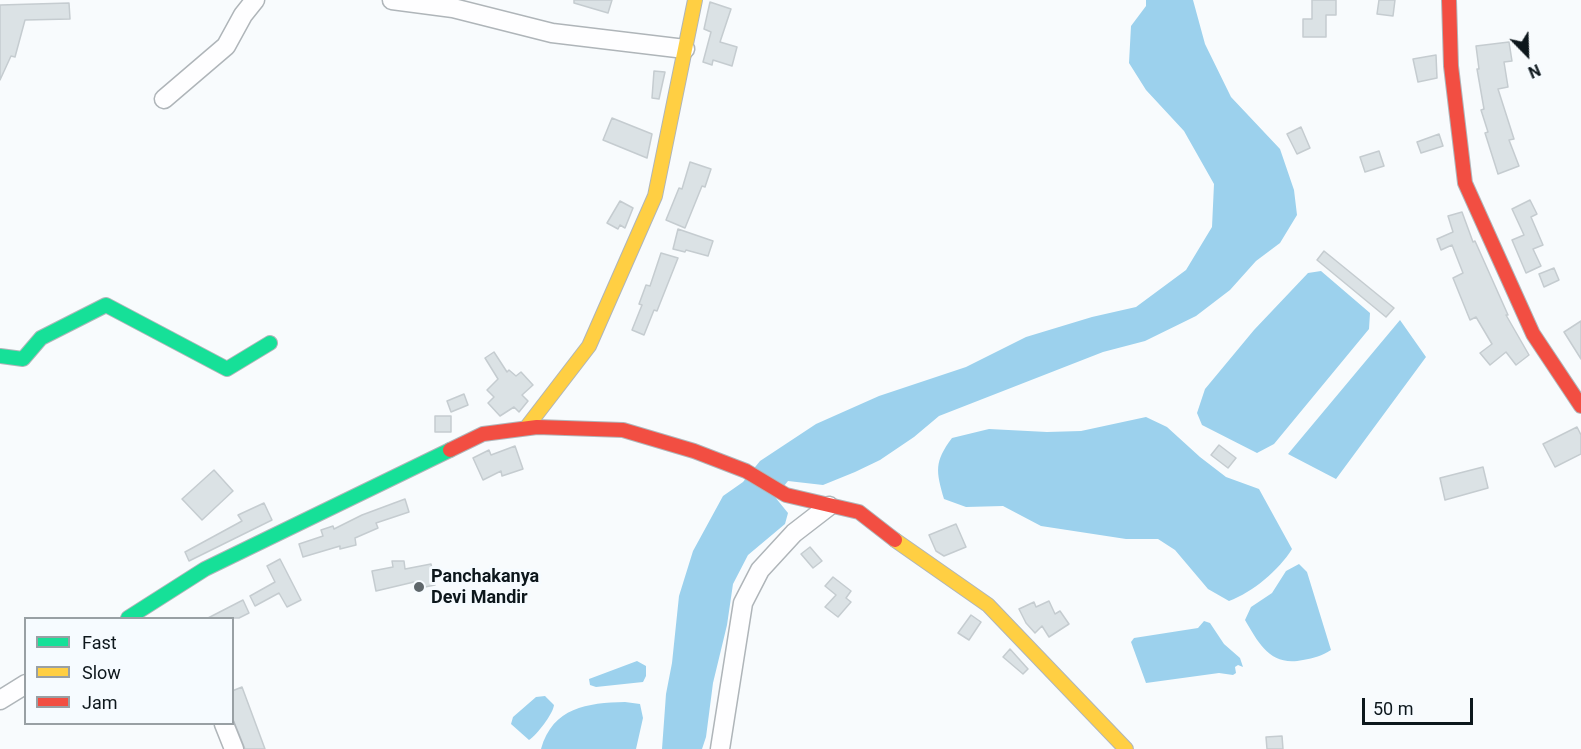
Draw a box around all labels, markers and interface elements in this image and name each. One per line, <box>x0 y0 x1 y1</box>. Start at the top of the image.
north arrow <box>1497 24 1557 84</box>
text: N <box>1525 60 1543 82</box>
place label: Panchakanya Devi Mandir <box>431 566 539 608</box>
marker: Panchakanya Devi Mandir <box>412 580 426 594</box>
legend <box>24 617 234 725</box>
text: Fast <box>82 632 117 653</box>
text: Slow <box>82 662 121 683</box>
scale bar <box>1365 686 1476 724</box>
text: Jam <box>82 692 118 713</box>
text: 50 m <box>1373 698 1413 719</box>

